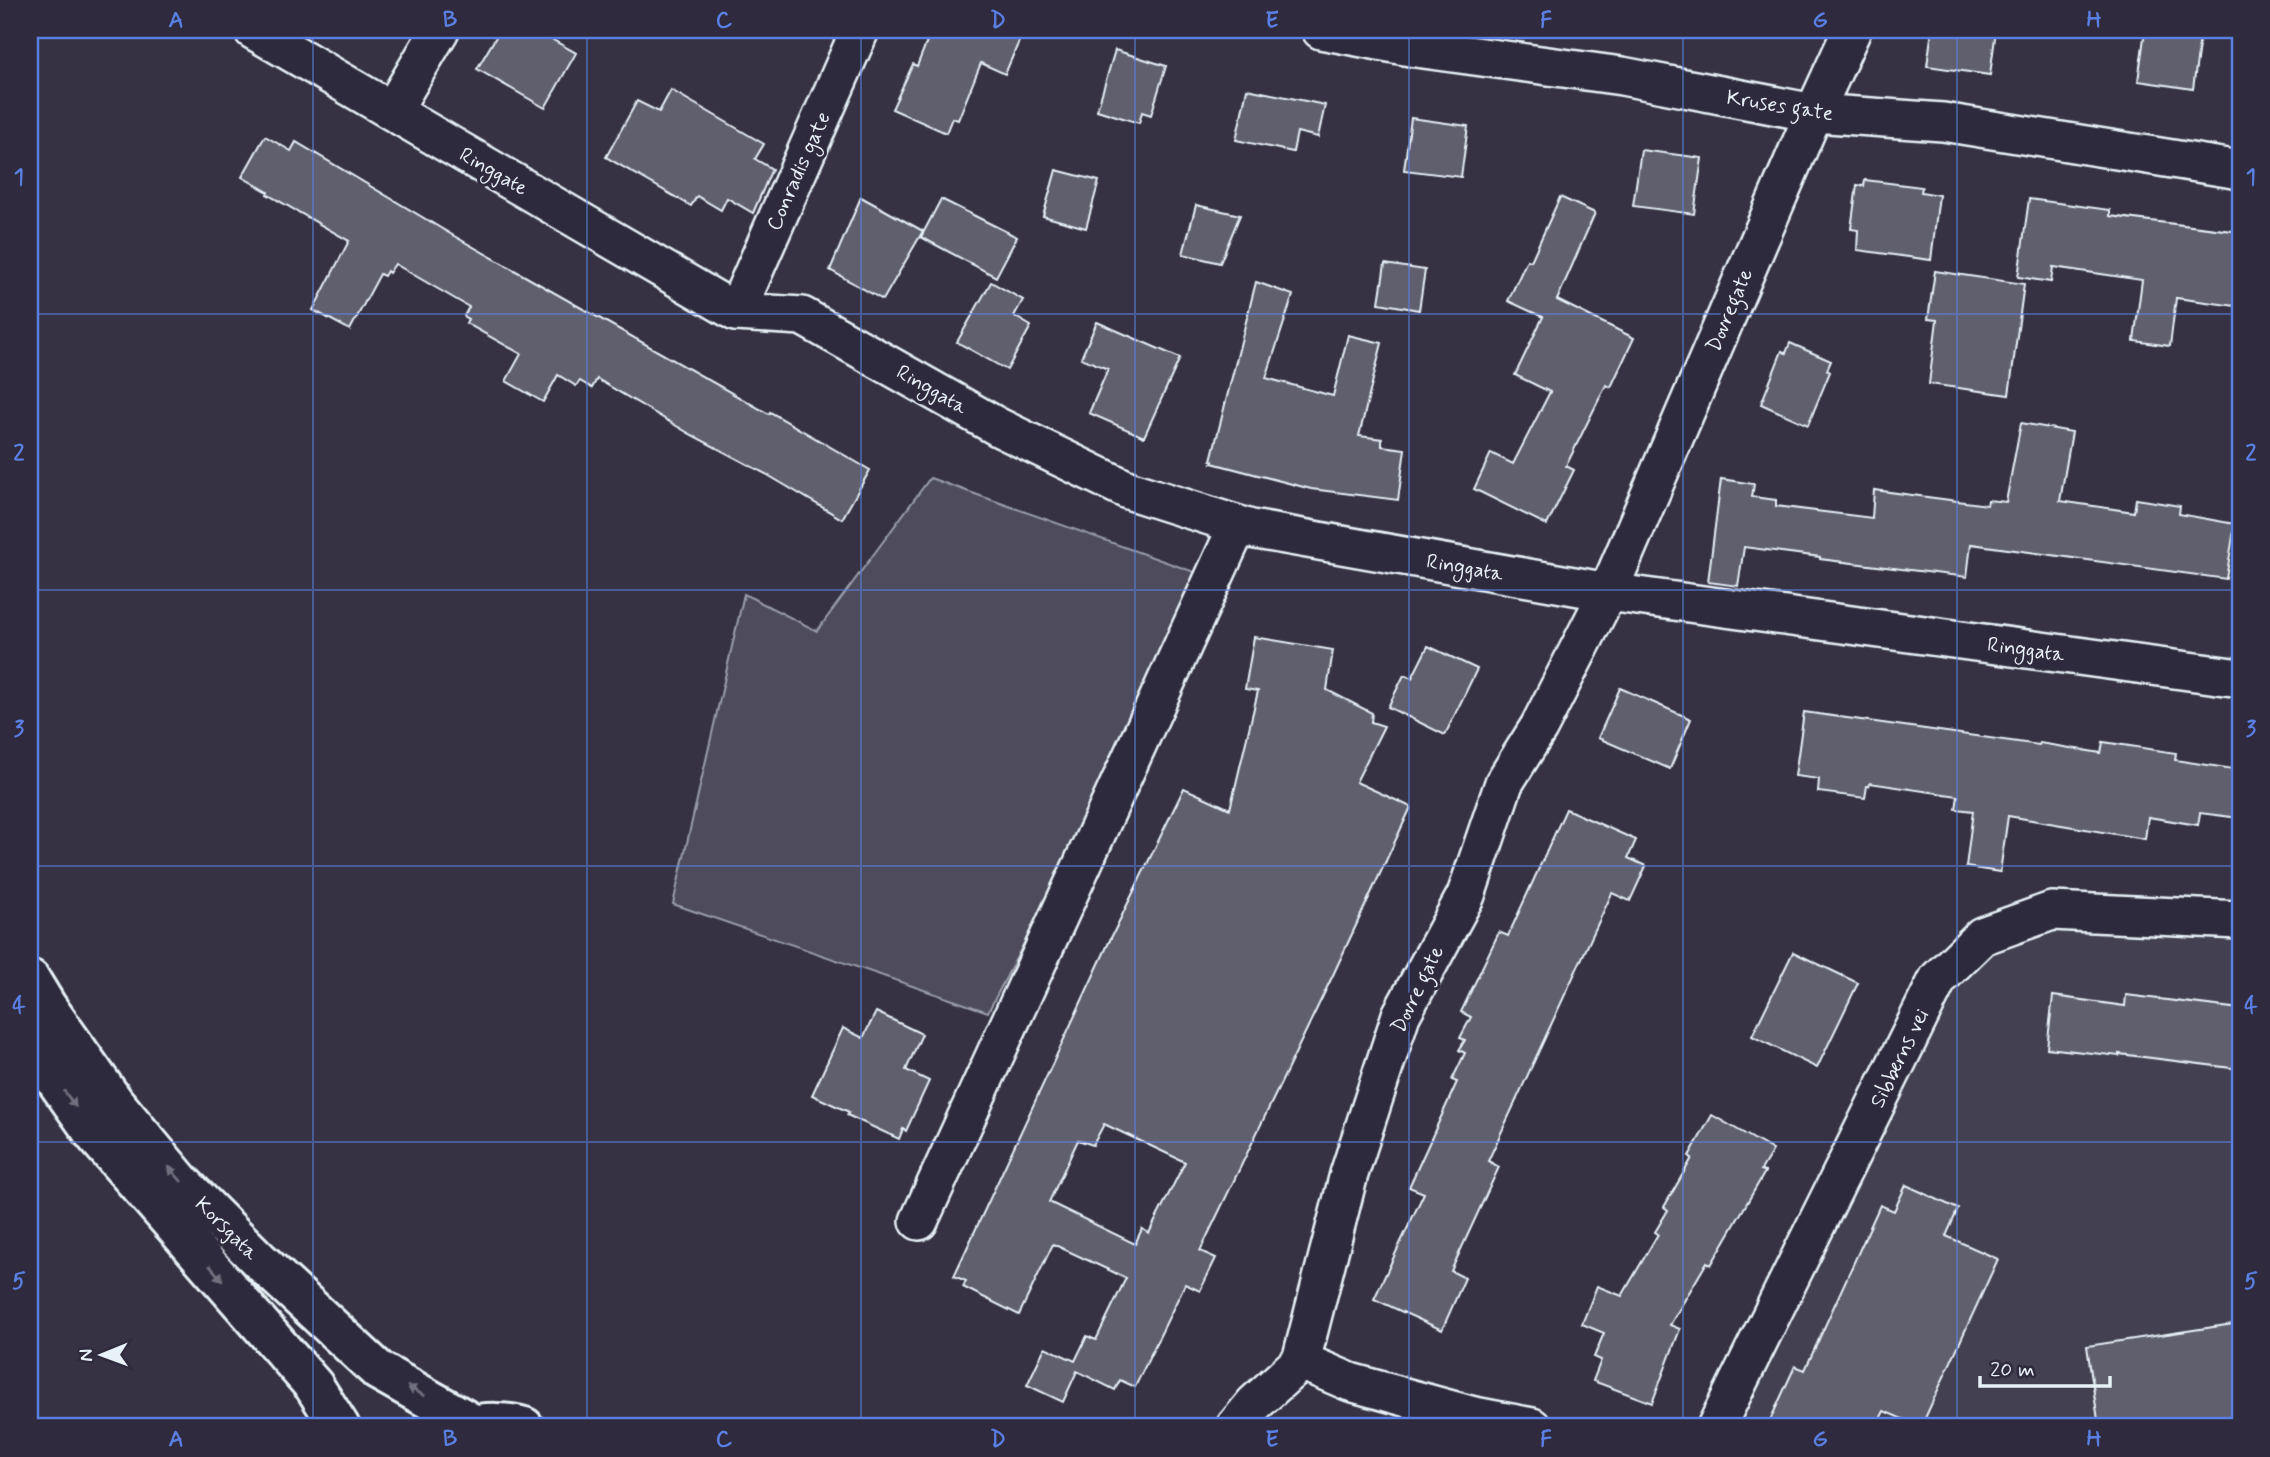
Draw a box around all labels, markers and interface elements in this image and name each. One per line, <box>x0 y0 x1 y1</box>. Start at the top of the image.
text: A <box>168 6 184 36</box>
text: B <box>443 6 458 36</box>
text: C <box>716 6 733 36</box>
text: D <box>990 6 1006 36</box>
text: E <box>1265 6 1279 36</box>
text: F <box>1540 6 1552 36</box>
text: G <box>1812 6 1828 36</box>
text: H <box>2086 6 2102 36</box>
street label: Kruses gate <box>1724 84 1835 130</box>
street label: Conradis gate <box>760 108 839 236</box>
street label: Ringgate <box>454 141 533 204</box>
text: 1 <box>14 163 24 193</box>
text: 1 <box>2246 163 2256 193</box>
street label: Dovregate <box>1700 264 1762 357</box>
street label: Ringgata <box>890 358 972 422</box>
text: 2 <box>13 439 25 469</box>
text: 2 <box>2245 439 2257 469</box>
street label: Ringgata <box>1424 547 1506 590</box>
street label: Ringgata <box>1985 631 2067 670</box>
text: 3 <box>14 715 25 745</box>
text: 3 <box>2246 715 2257 745</box>
street label: Dovre gate <box>1385 941 1453 1039</box>
text: 4 <box>12 991 26 1021</box>
text: 4 <box>2244 991 2258 1021</box>
street label: Sibberns vei <box>1864 1004 1936 1113</box>
one-way arrow <box>62 1090 76 1108</box>
one-way arrow <box>167 1165 183 1183</box>
street label: Korsgata <box>188 1191 265 1267</box>
one-way arrow <box>208 1264 224 1281</box>
text: 5 <box>12 1267 26 1297</box>
text: 5 <box>2244 1267 2258 1297</box>
north arrow <box>66 1320 136 1390</box>
scale bar <box>1980 1345 2109 1389</box>
text: N <box>74 1349 99 1362</box>
text: 20 m <box>1990 1356 2035 1384</box>
one-way arrow <box>406 1385 425 1397</box>
text: A <box>168 1425 184 1455</box>
text: B <box>443 1425 458 1455</box>
text: C <box>716 1425 733 1455</box>
text: D <box>990 1425 1006 1455</box>
text: E <box>1265 1425 1279 1455</box>
text: F <box>1540 1425 1552 1455</box>
text: G <box>1812 1425 1828 1455</box>
text: H <box>2086 1425 2102 1455</box>

